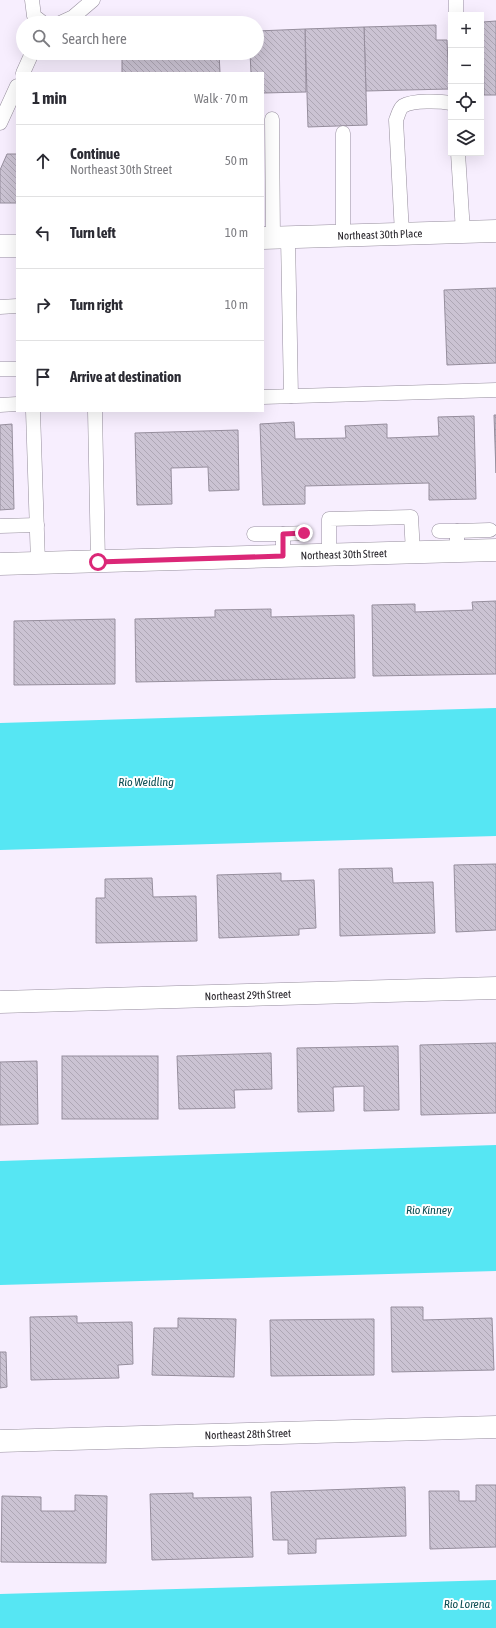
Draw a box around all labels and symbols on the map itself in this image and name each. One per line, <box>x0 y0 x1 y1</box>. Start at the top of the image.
street label: Northeast 30th Place <box>337 227 423 242</box>
route end <box>295 524 313 542</box>
street label: Northeast 30th Street <box>300 547 387 562</box>
route start <box>89 553 107 571</box>
water label: Rio Weidling <box>118 775 174 789</box>
street label: Northeast 29th Street <box>204 988 291 1002</box>
water label: Rio Kinney <box>406 1203 452 1217</box>
street label: Northeast 28th Street <box>204 1427 291 1441</box>
water label: Rio Lorena <box>444 1597 491 1611</box>

